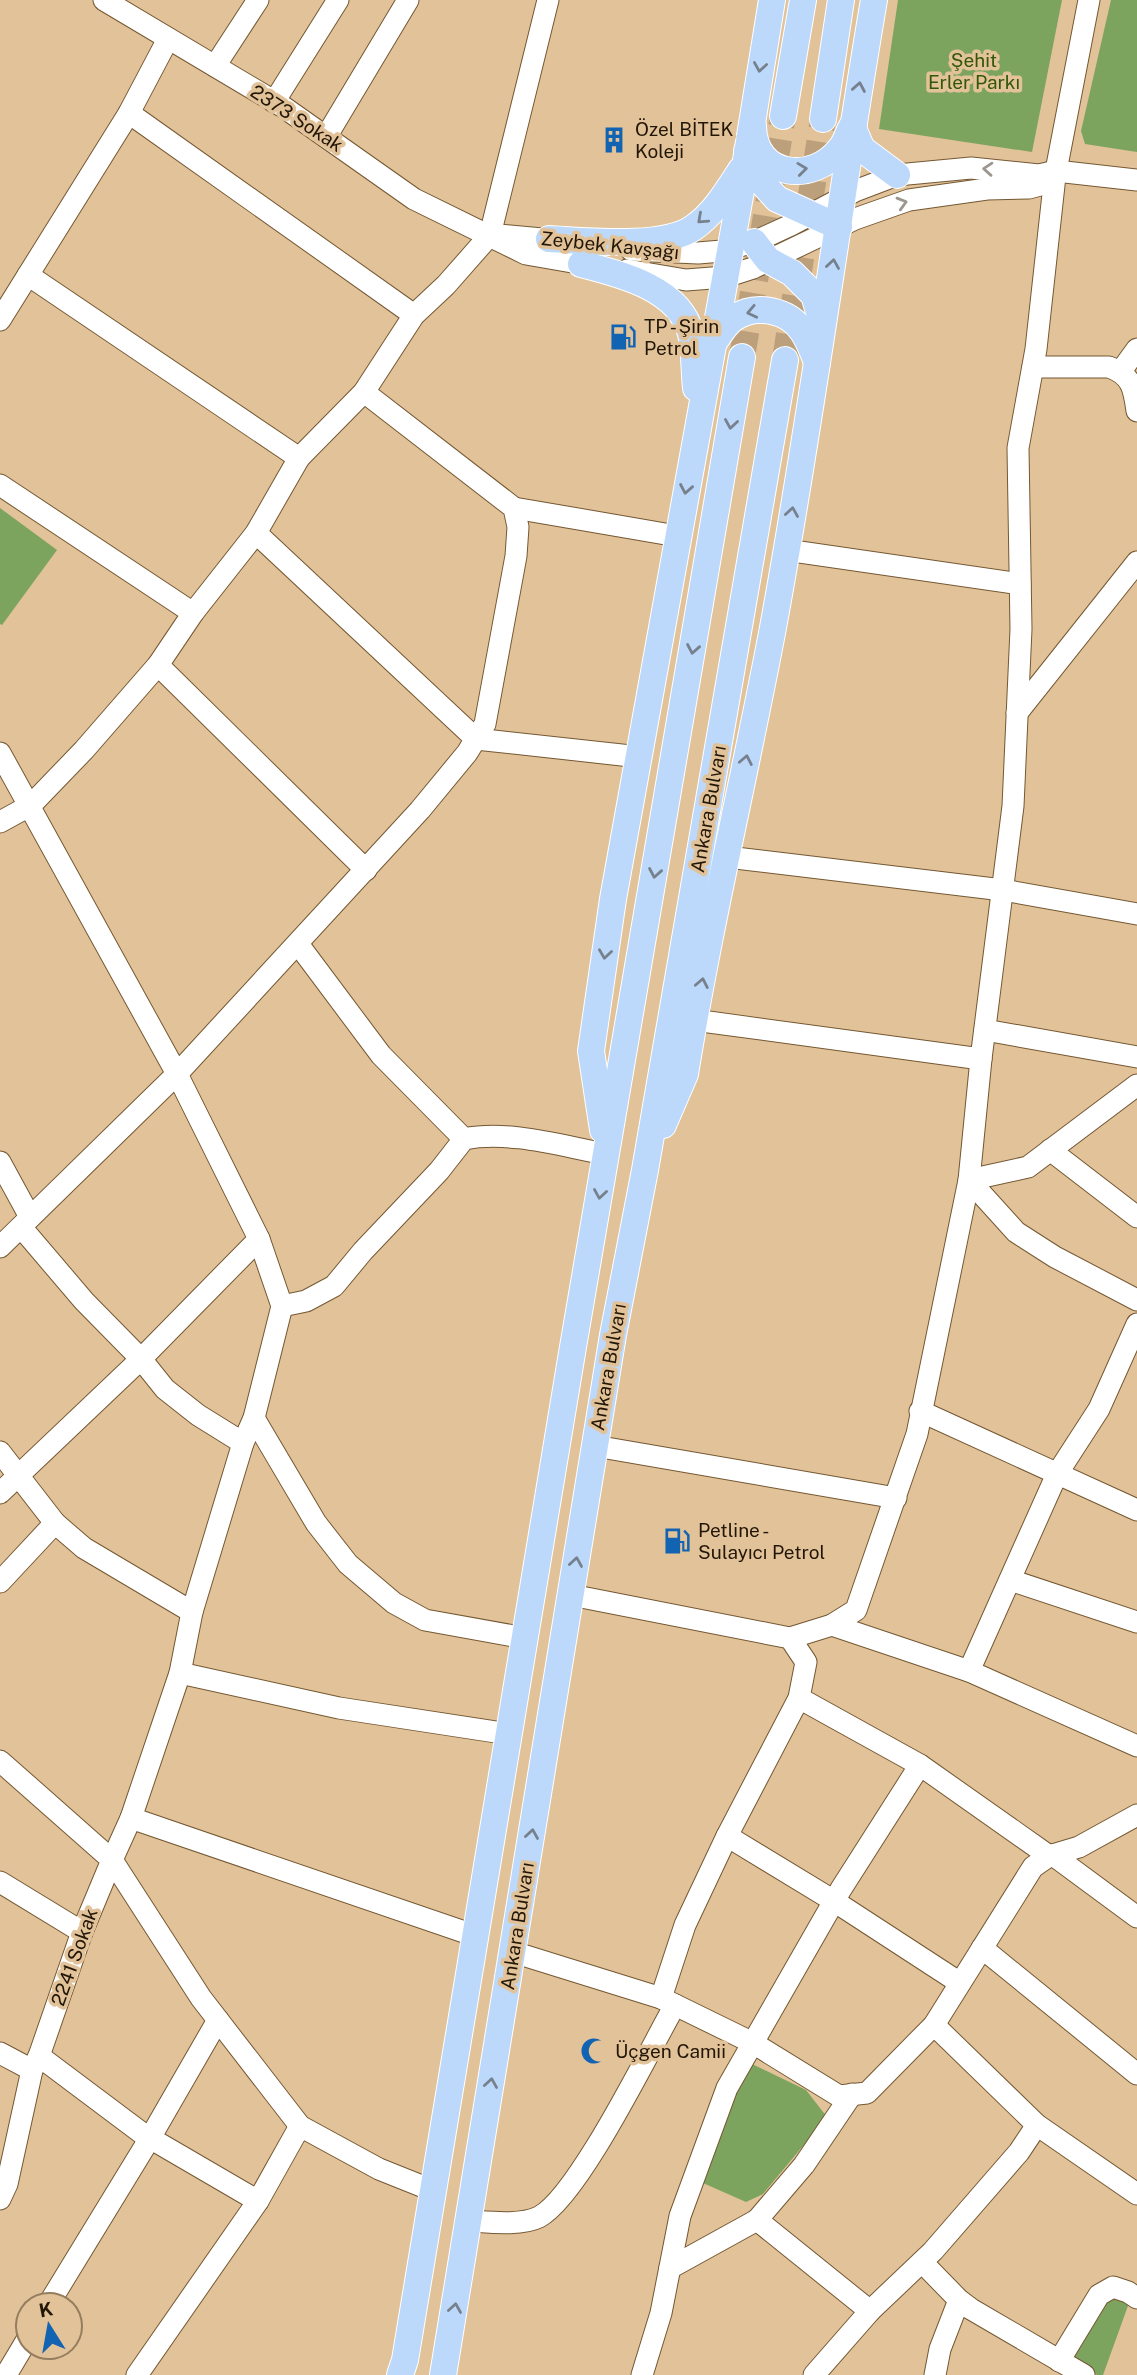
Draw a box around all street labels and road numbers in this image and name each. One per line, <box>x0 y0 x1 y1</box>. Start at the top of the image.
street label: 2373 Sokak <box>247 80 348 156</box>
street label: Zeybek Kavşağı <box>540 227 680 263</box>
street label: Ankara Bulvarı <box>686 744 730 874</box>
street label: Ankara Bulvarı <box>586 1302 630 1432</box>
street label: Ankara Bulvarı <box>496 1861 538 1991</box>
street label: 2241 Sokak <box>46 1905 102 2009</box>

